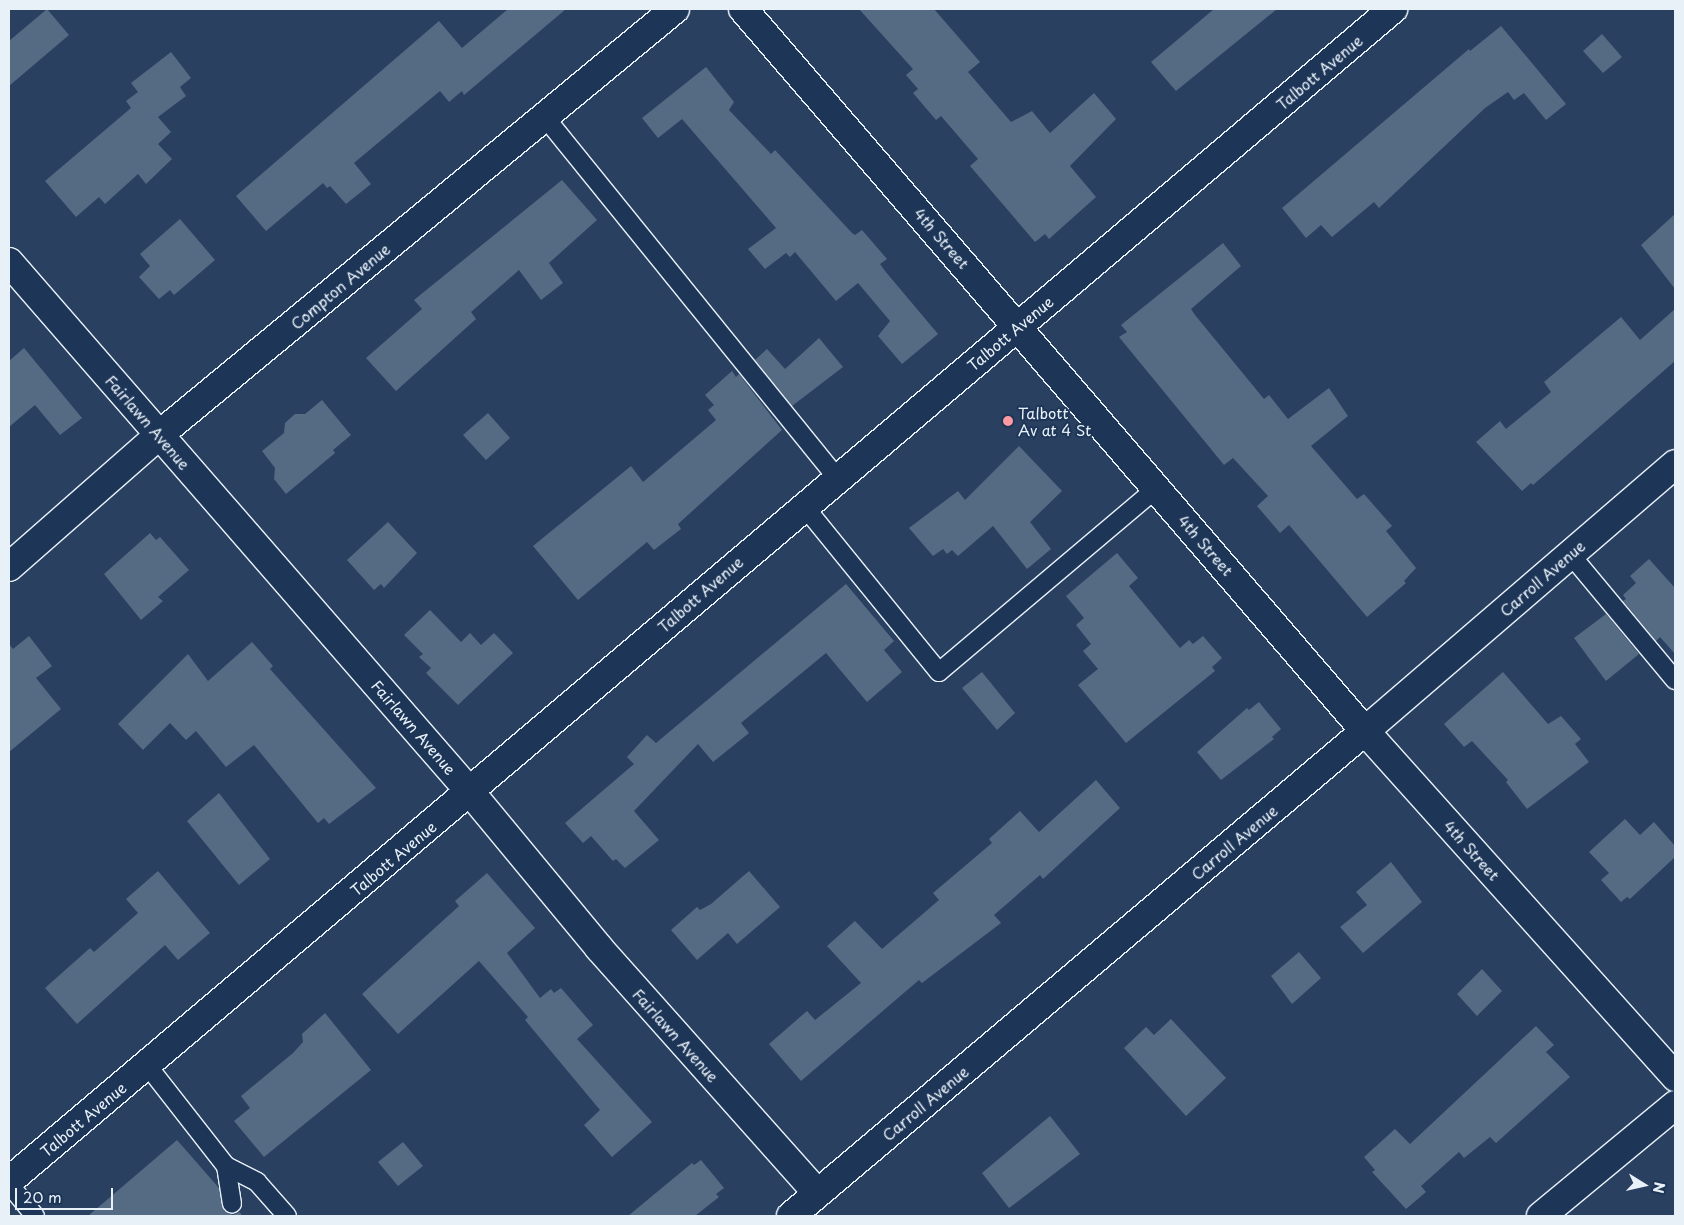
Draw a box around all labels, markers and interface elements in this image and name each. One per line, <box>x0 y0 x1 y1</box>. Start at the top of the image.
street label: Talbott Avenue <box>1272 31 1366 113</box>
street label: 4th Street <box>911 204 973 272</box>
street label: Compton Avenue <box>288 240 392 332</box>
street label: Talbott Avenue <box>963 292 1057 374</box>
street label: Fairlawn Avenue <box>102 371 194 473</box>
place label: Talbott Av at 4 St <box>1018 403 1092 438</box>
marker: Talbott Av at 4 St <box>1002 415 1014 427</box>
street label: 4th Street <box>1175 511 1237 579</box>
street label: Carroll Avenue <box>1496 536 1588 620</box>
street label: Talbott Avenue <box>654 552 746 636</box>
street label: Fairlawn Avenue <box>368 676 460 778</box>
street label: Carroll Avenue <box>1187 801 1281 883</box>
street label: 4th Street <box>1440 816 1504 884</box>
street label: Talbott Avenue <box>346 817 440 899</box>
street label: Fairlawn Avenue <box>630 985 722 1085</box>
street label: Carroll Avenue <box>878 1062 972 1144</box>
street label: Talbott Avenue <box>36 1078 130 1160</box>
north arrow <box>1619 1160 1669 1210</box>
scale bar <box>18 1178 115 1210</box>
text: N <box>1648 1180 1671 1195</box>
text: 20 m <box>23 1185 62 1208</box>

